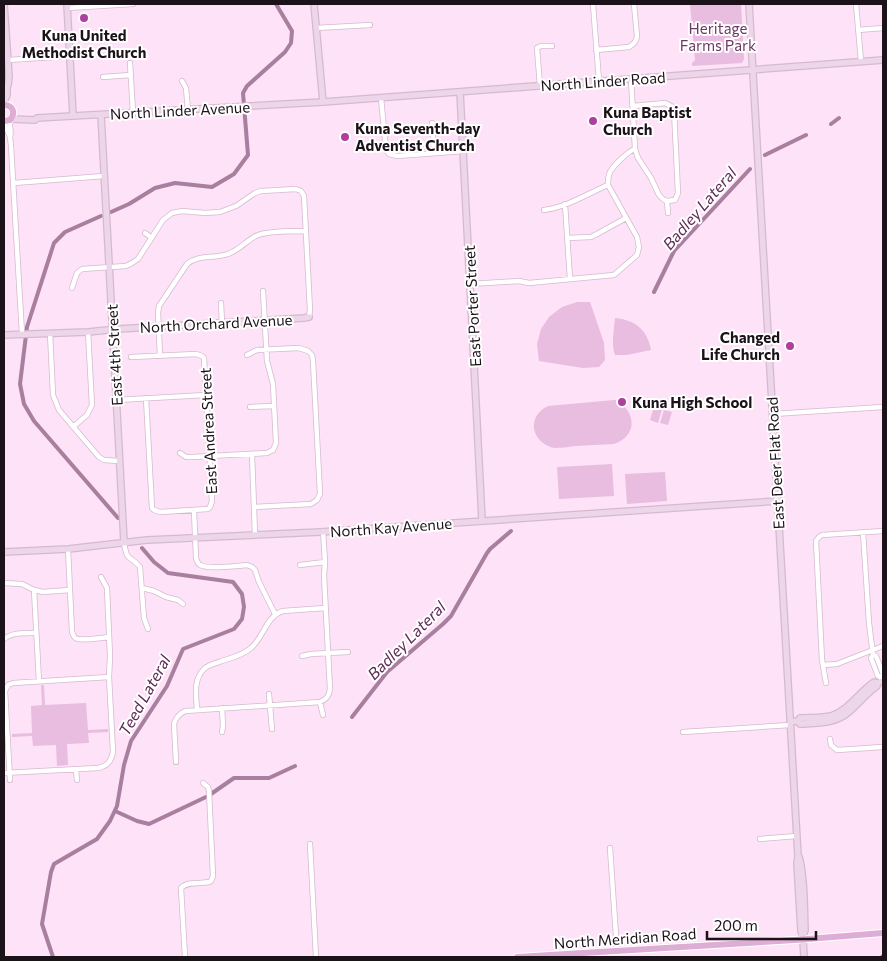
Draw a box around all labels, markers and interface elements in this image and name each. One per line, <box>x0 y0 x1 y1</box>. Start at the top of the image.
marker: Kuna United Methodist Church <box>78 12 90 24</box>
park label: Heritage Farms Park <box>680 19 756 54</box>
place label: Kuna United Methodist Church <box>22 26 146 61</box>
street label: North Linder Road <box>540 68 666 94</box>
street label: North Linder Avenue <box>109 97 251 123</box>
place label: Kuna Baptist Church <box>603 103 692 138</box>
marker: Kuna Baptist Church <box>587 115 599 127</box>
place label: Kuna Seventh-day Adventist Church <box>355 119 481 154</box>
marker: Kuna Seventh-day Adventist Church <box>339 131 351 143</box>
water label: Badley Lateral <box>658 162 740 253</box>
street label: East Porter Street <box>460 245 484 367</box>
street label: East 4th Street <box>102 304 126 406</box>
street label: North Orchard Avenue <box>139 310 293 336</box>
place label: Changed Life Church <box>701 328 780 363</box>
marker: Changed Life Church <box>784 340 796 352</box>
street label: East Andrea Street <box>196 367 220 495</box>
place label: Kuna High School <box>632 393 752 411</box>
marker: Kuna High School <box>616 396 628 408</box>
street label: East Deer Flat Road <box>763 396 787 530</box>
street label: North Kay Avenue <box>329 514 453 540</box>
water label: Badley Lateral <box>363 596 450 683</box>
water label: Teed Lateral <box>114 651 174 739</box>
scale bar <box>707 908 816 940</box>
text: 200 m <box>714 916 758 934</box>
street label: North Meridian Road <box>553 924 697 952</box>

